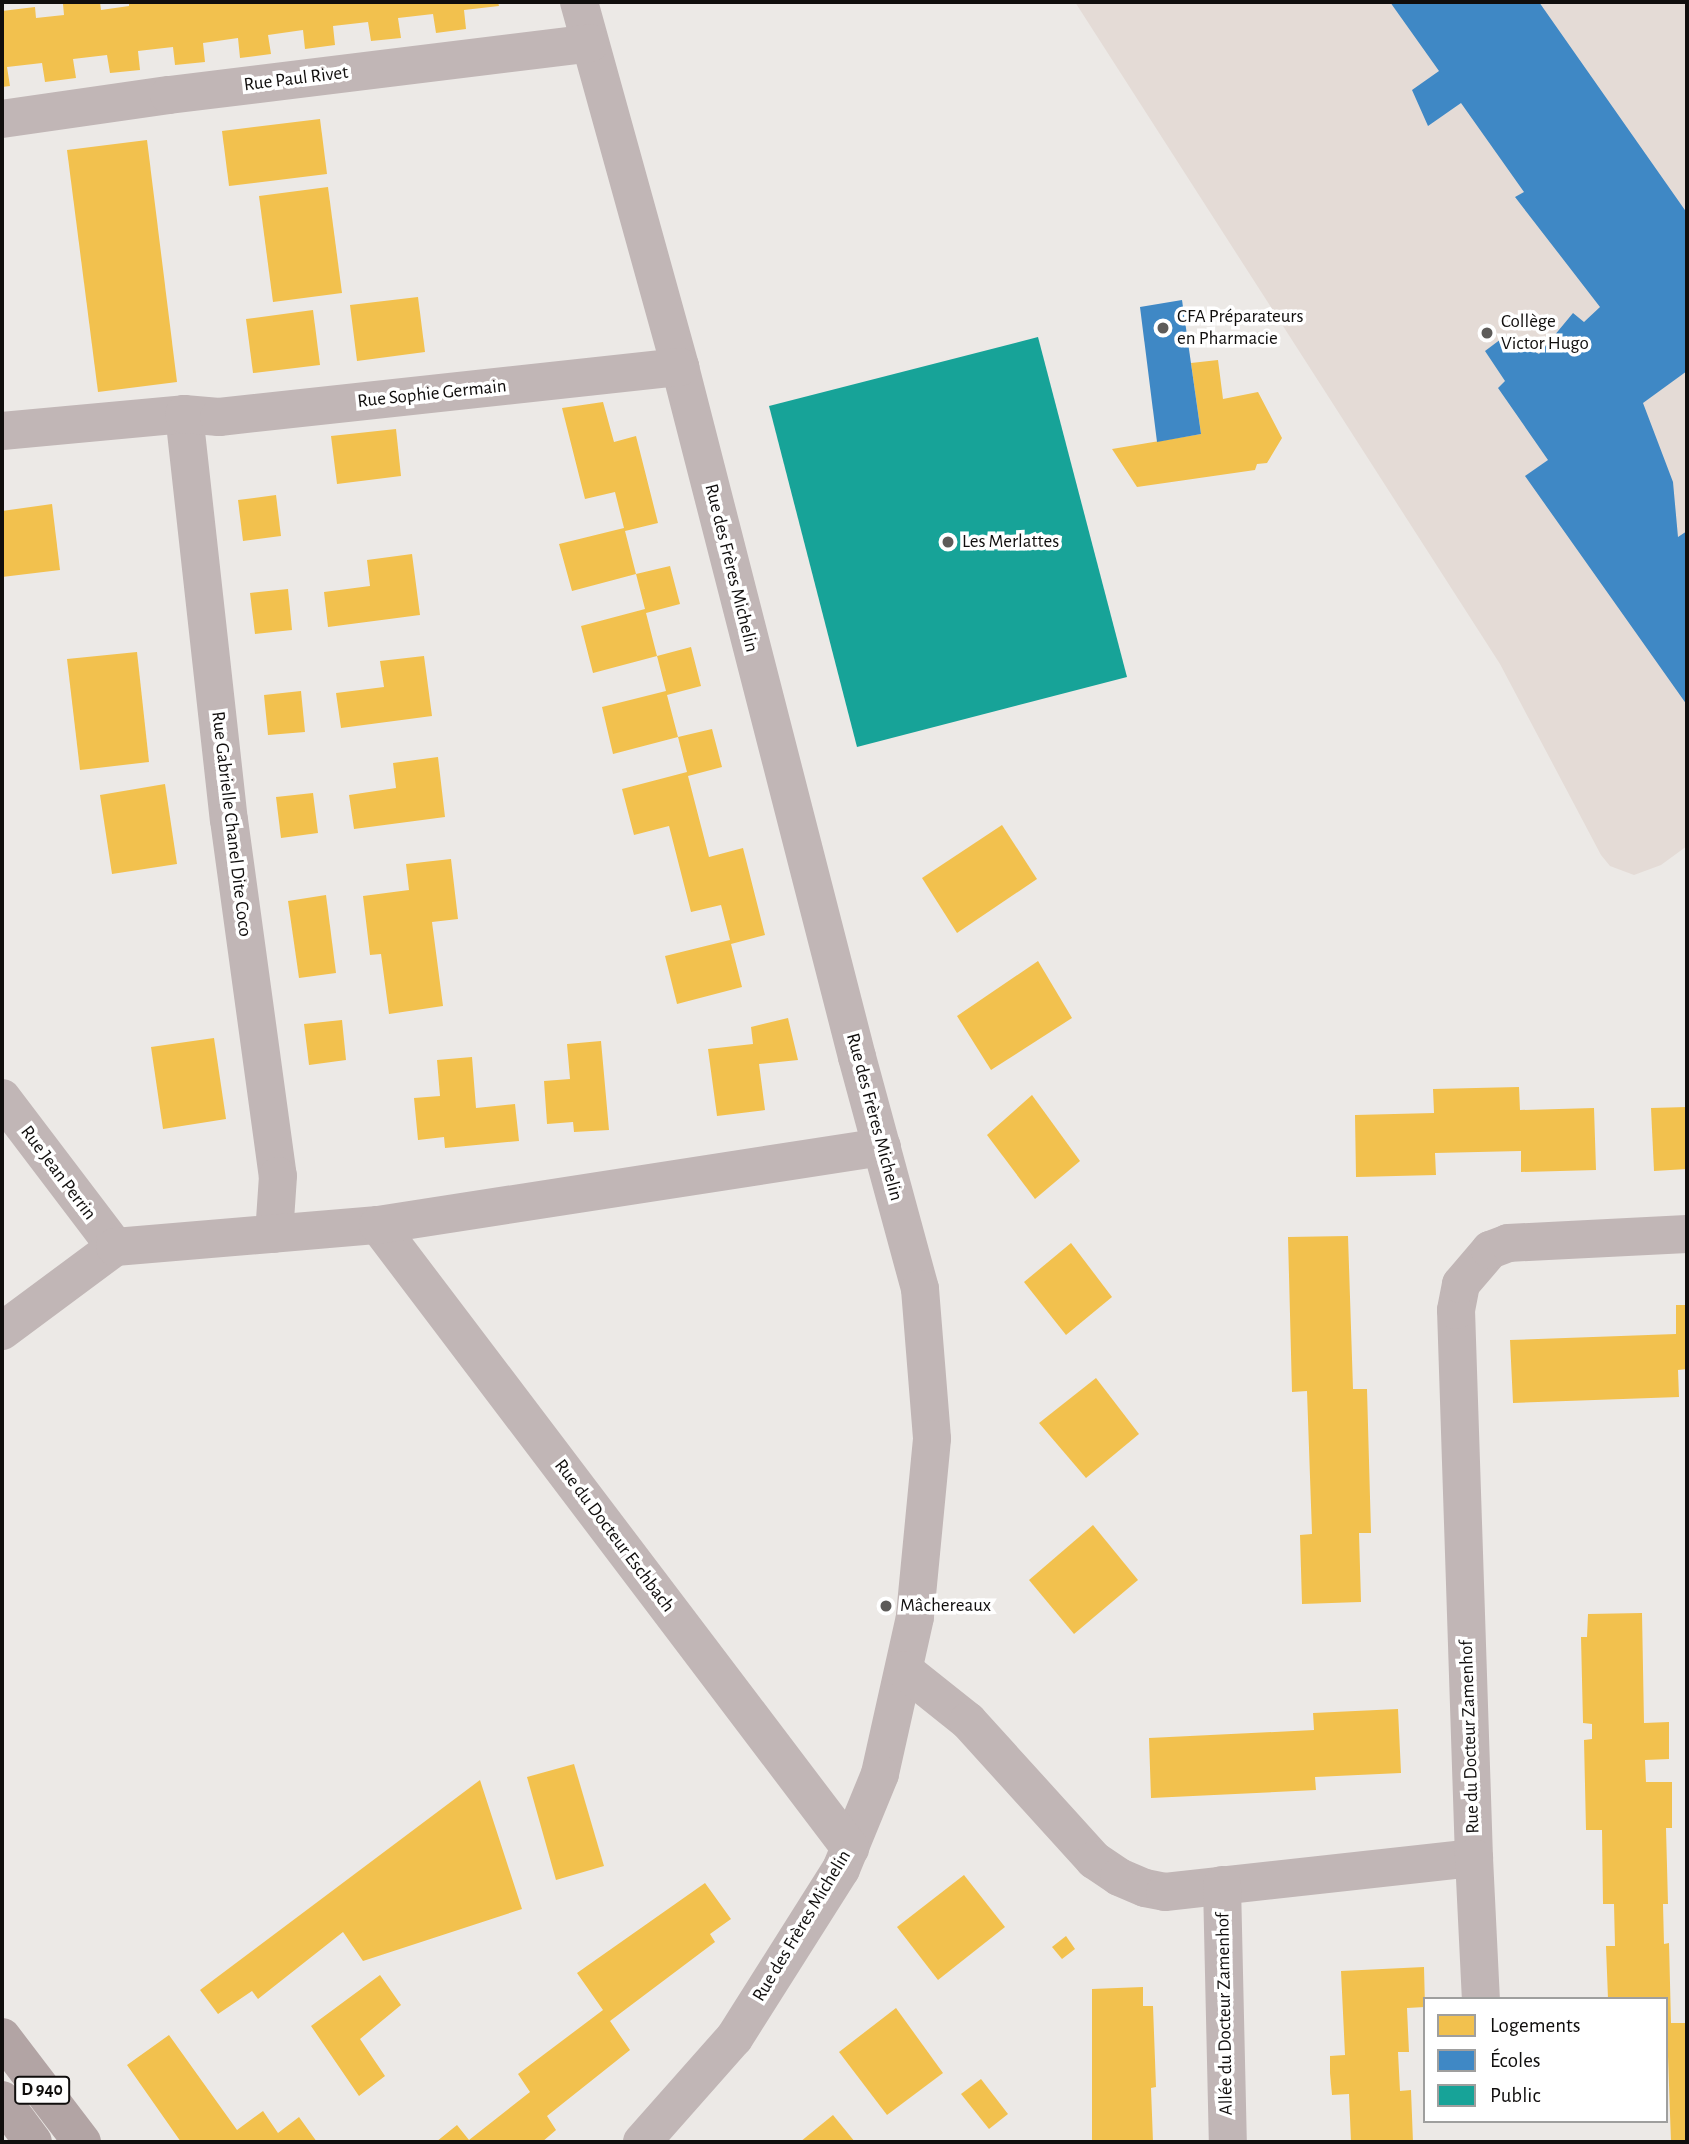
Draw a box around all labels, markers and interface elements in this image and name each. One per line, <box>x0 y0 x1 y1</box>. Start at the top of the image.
street label: Rue Paul Rivet <box>242 61 350 97</box>
place label: CFA Préparateurs en Pharmacie <box>1177 306 1303 350</box>
place label: Collège Victor Hugo <box>1501 311 1589 355</box>
marker: CFA Préparateurs en Pharmacie <box>1155 320 1171 336</box>
marker: Collège Victor Hugo <box>1479 325 1495 341</box>
street label: Rue Sophie Germain <box>356 375 508 413</box>
street label: Rue des Frères Michelin <box>699 482 763 654</box>
place label: Les Merlattes <box>962 531 1059 553</box>
marker: Les Merlattes <box>940 534 956 550</box>
street label: Rue Gabrielle Chanel Dite Coco <box>206 710 256 938</box>
street label: Rue des Frères Michelin <box>841 1031 907 1203</box>
street label: Rue Jean Perrin <box>15 1121 101 1225</box>
street label: Rue du Docteur Eschbach <box>549 1455 679 1617</box>
place label: Mâchereaux <box>900 1595 991 1617</box>
marker: Mâchereaux <box>878 1598 894 1614</box>
street label: Rue du Docteur Zamenhof <box>1455 1640 1485 1834</box>
street label: Rue des Frères Michelin <box>748 1846 856 2006</box>
street label: Allée du Docteur Zamenhof <box>1212 1912 1238 2116</box>
legend <box>1423 1997 1668 2123</box>
text: Logements <box>1490 2015 1580 2036</box>
text: Écoles <box>1490 2050 1541 2071</box>
road number: D 940 <box>14 2076 70 2104</box>
text: Public <box>1490 2085 1540 2106</box>

